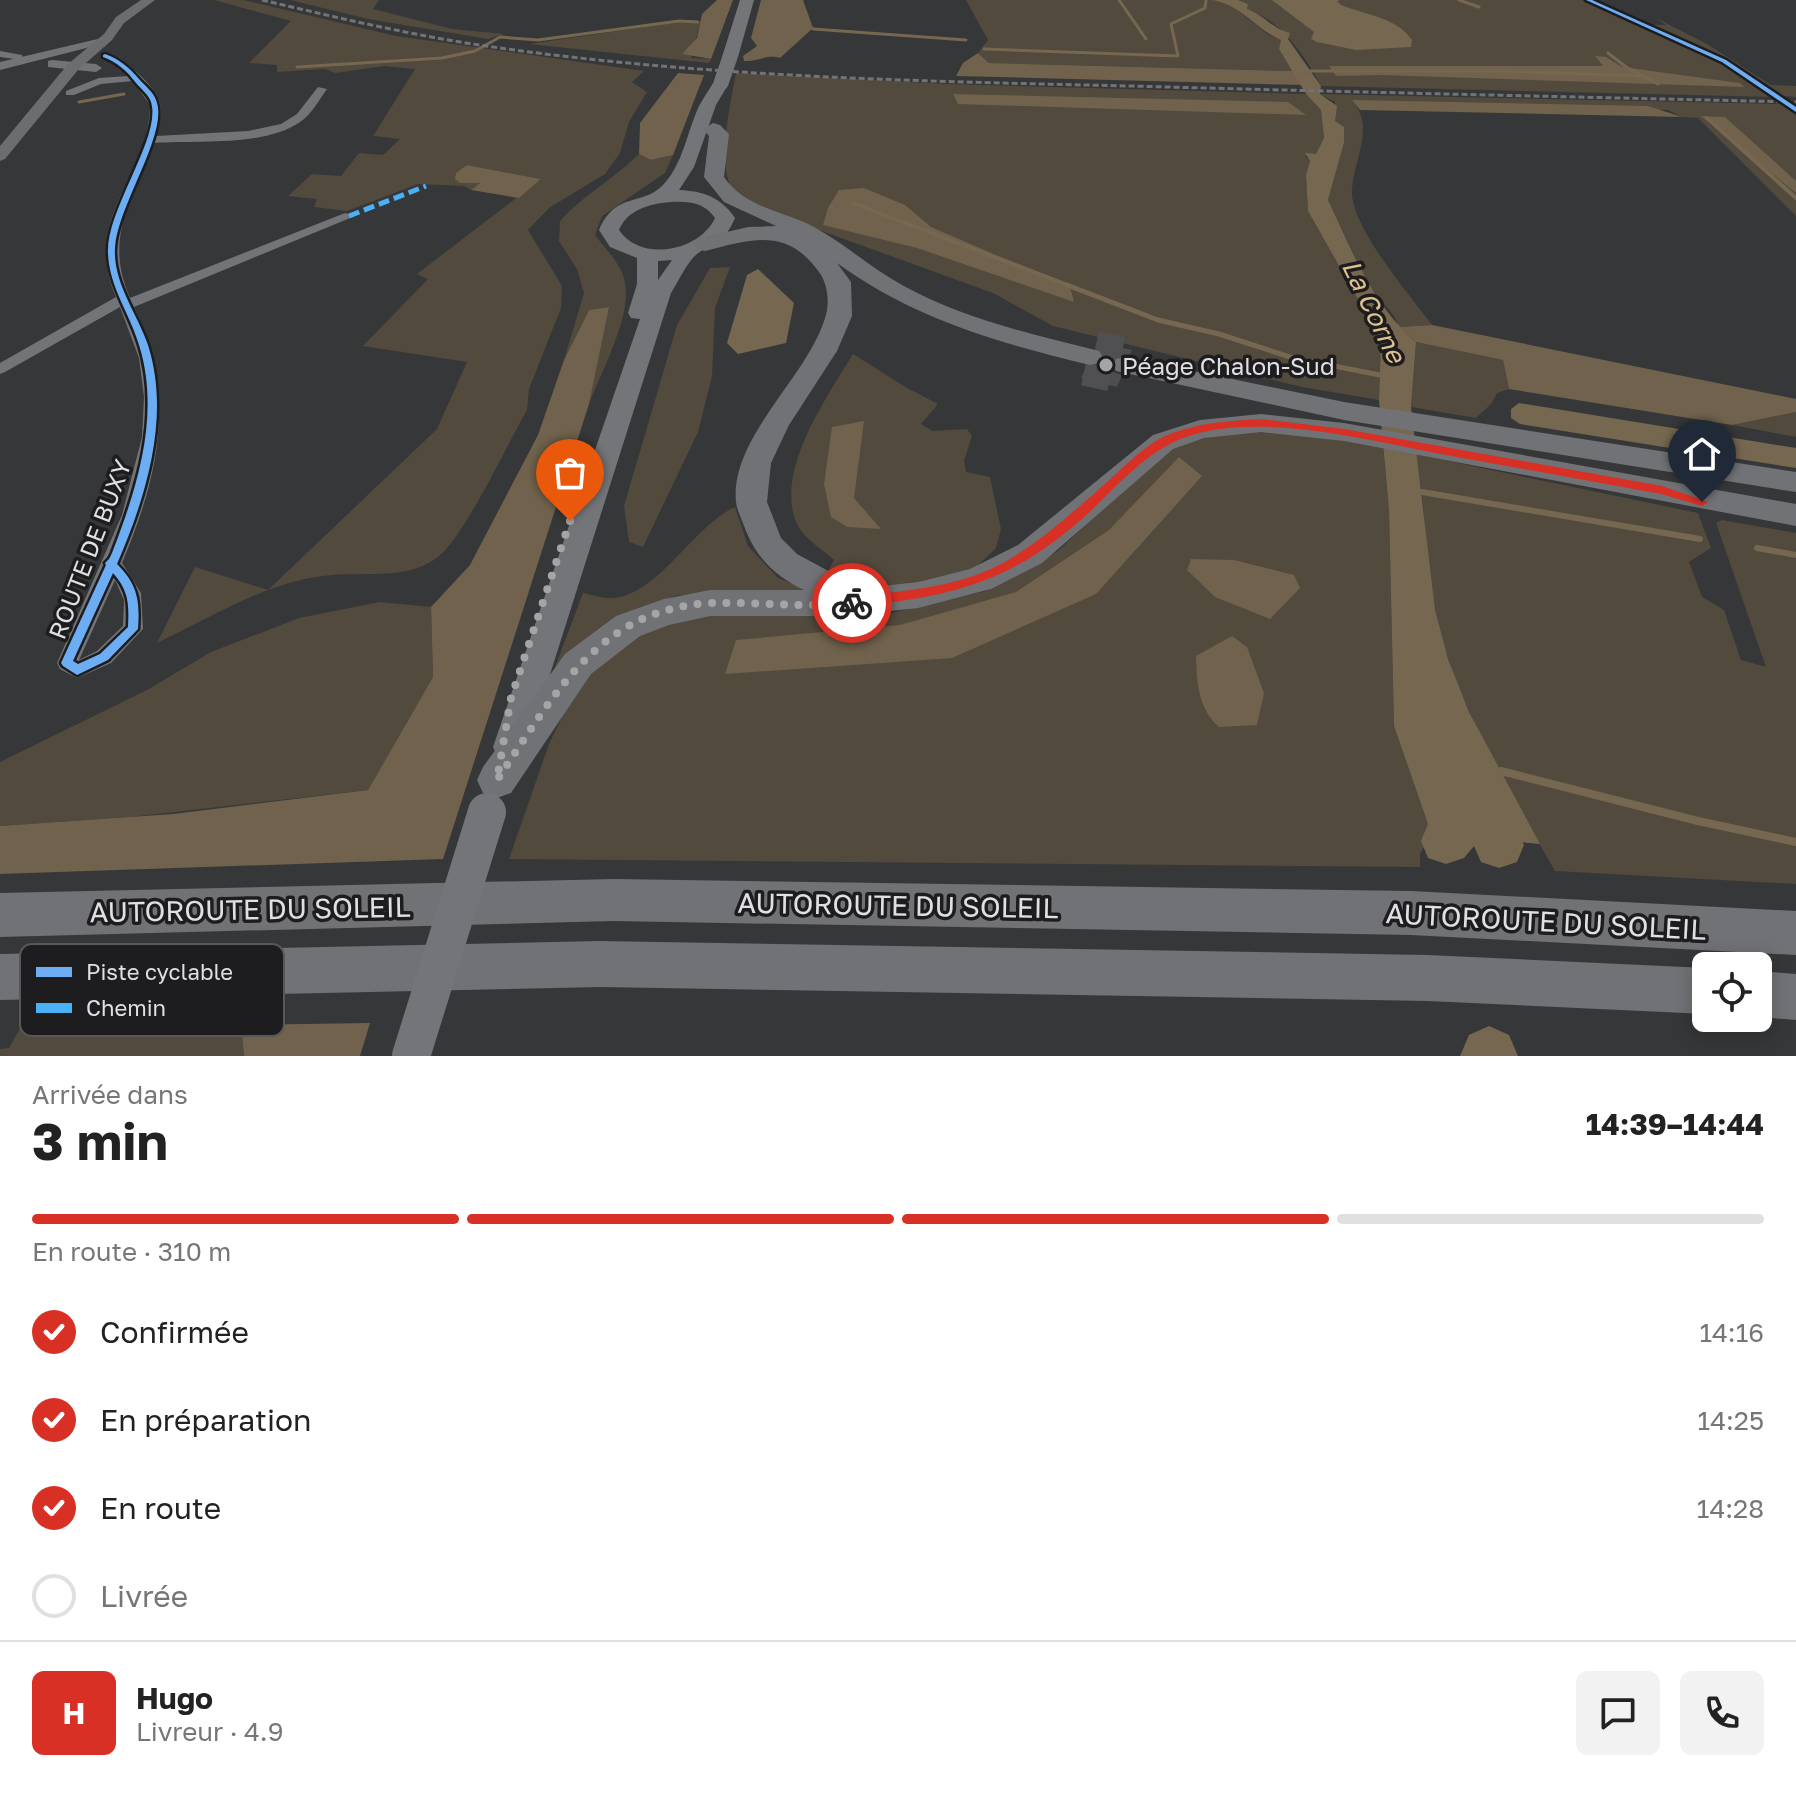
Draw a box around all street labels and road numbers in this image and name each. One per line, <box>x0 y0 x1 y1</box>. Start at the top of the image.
street label: ROUTE DE BUXY <box>41 455 137 643</box>
street label: AUTOROUTE DU SOLEIL <box>737 886 1059 924</box>
street label: AUTOROUTE DU SOLEIL <box>89 890 411 928</box>
street label: AUTOROUTE DU SOLEIL <box>1385 896 1707 946</box>

